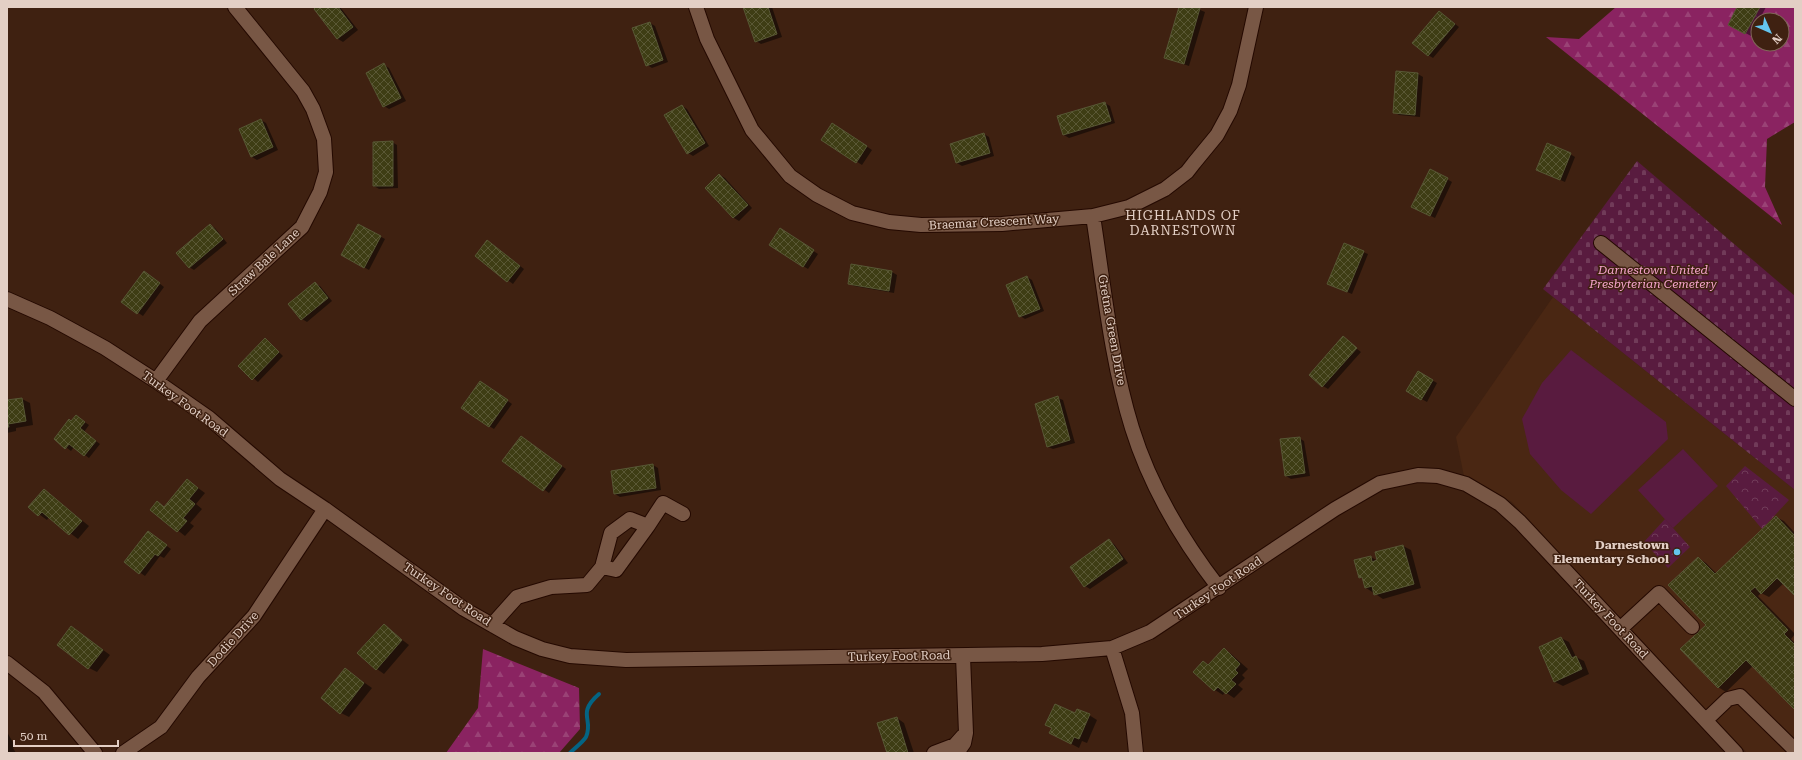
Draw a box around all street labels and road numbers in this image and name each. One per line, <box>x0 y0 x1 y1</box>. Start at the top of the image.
street label: Braemar Crescent Way <box>928 212 1060 232</box>
street label: Straw Bale Lane <box>226 225 303 299</box>
street label: Gretna Green Drive <box>1095 274 1129 387</box>
street label: Turkey Foot Road <box>139 368 231 440</box>
street label: Turkey Foot Road <box>1172 553 1265 622</box>
street label: Turkey Foot Road <box>401 560 494 629</box>
street label: Turkey Foot Road <box>1571 577 1651 661</box>
street label: Dodie Drive <box>205 608 262 669</box>
street label: Turkey Foot Road <box>848 648 951 664</box>

